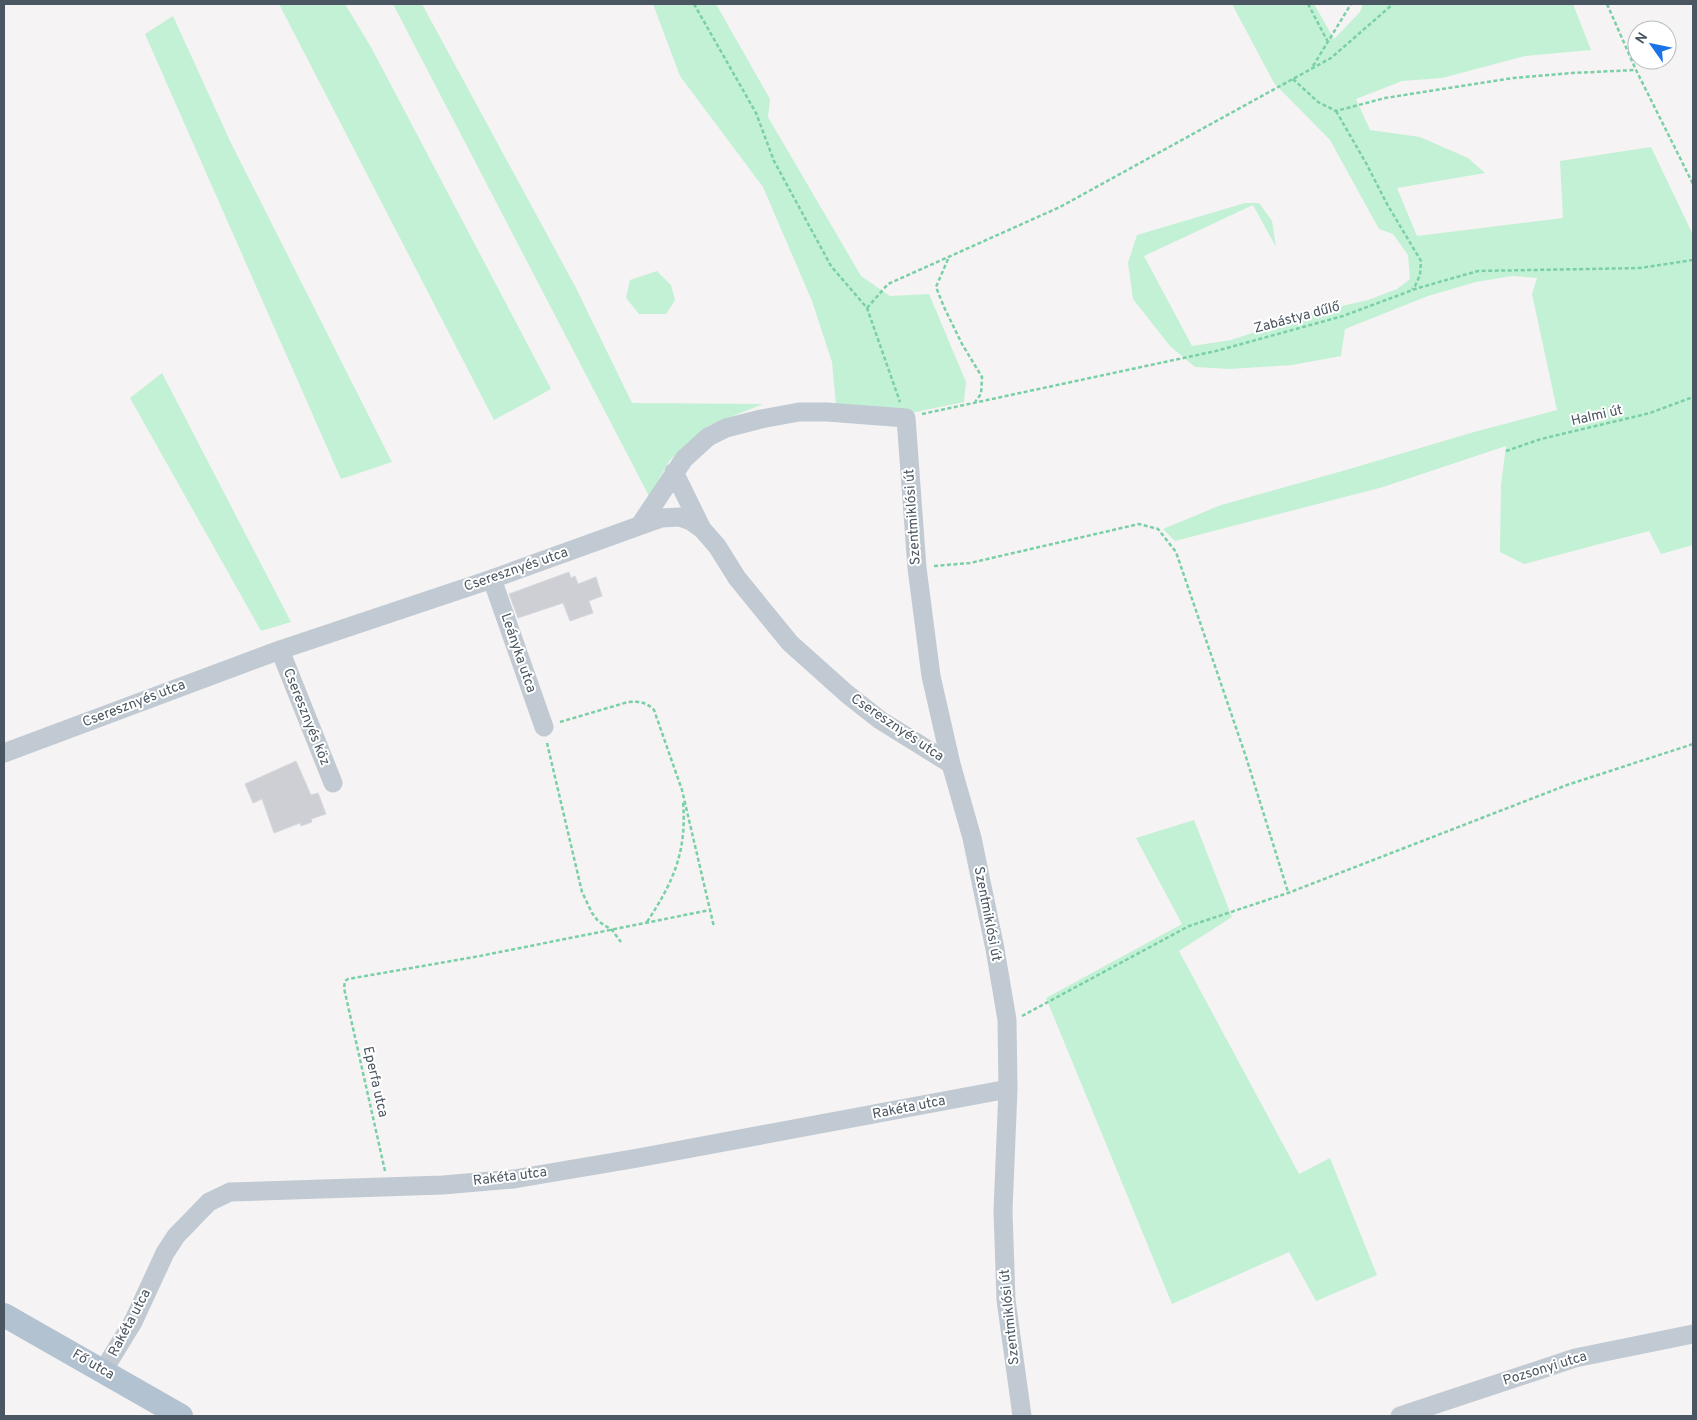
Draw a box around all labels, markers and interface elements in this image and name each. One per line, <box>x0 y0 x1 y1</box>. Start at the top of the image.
north arrow <box>1627 20 1677 70</box>
text: N <box>1632 30 1652 48</box>
street label: Zabástya dűlő <box>1252 298 1343 338</box>
street label: Halmi út <box>1570 402 1624 430</box>
street label: Szentmiklósi út <box>901 468 925 566</box>
street label: Cseresznyés utca <box>462 544 570 596</box>
street label: Leányka utca <box>496 611 540 695</box>
street label: Cseresznyés köz <box>279 666 333 768</box>
street label: Cseresznyés utca <box>80 677 188 731</box>
street label: Cseresznyés utca <box>847 691 947 765</box>
street label: Szentmiklósi út <box>969 865 1005 963</box>
street label: Eperfa utca <box>359 1045 391 1119</box>
street label: Rakéta utca <box>871 1093 947 1123</box>
street label: Rakéta utca <box>472 1164 548 1190</box>
street label: Szentmiklósi út <box>997 1268 1023 1366</box>
street label: Rakéta utca <box>105 1286 155 1360</box>
street label: Fő utca <box>69 1346 117 1384</box>
street label: Pozsonyi utca <box>1501 1348 1589 1390</box>

